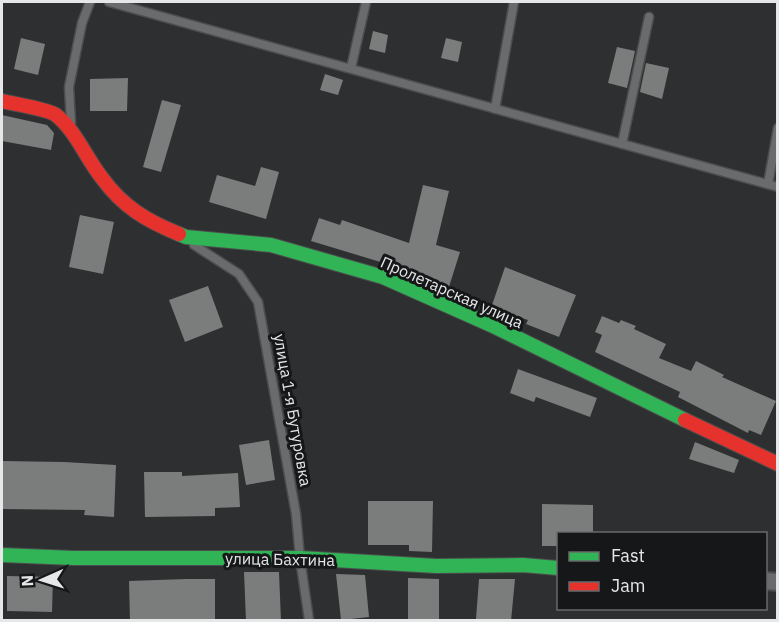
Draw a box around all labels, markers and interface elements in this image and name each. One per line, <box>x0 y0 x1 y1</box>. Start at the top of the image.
street label: Пролетарская улица <box>378 252 527 333</box>
street label: улица 1-я Бутуровка <box>270 332 316 488</box>
legend <box>557 532 767 610</box>
text: Fast <box>611 544 645 567</box>
street label: улица Бахтина <box>225 548 336 570</box>
north arrow <box>12 550 72 610</box>
text: N <box>17 574 37 587</box>
text: Jam <box>611 574 646 597</box>

